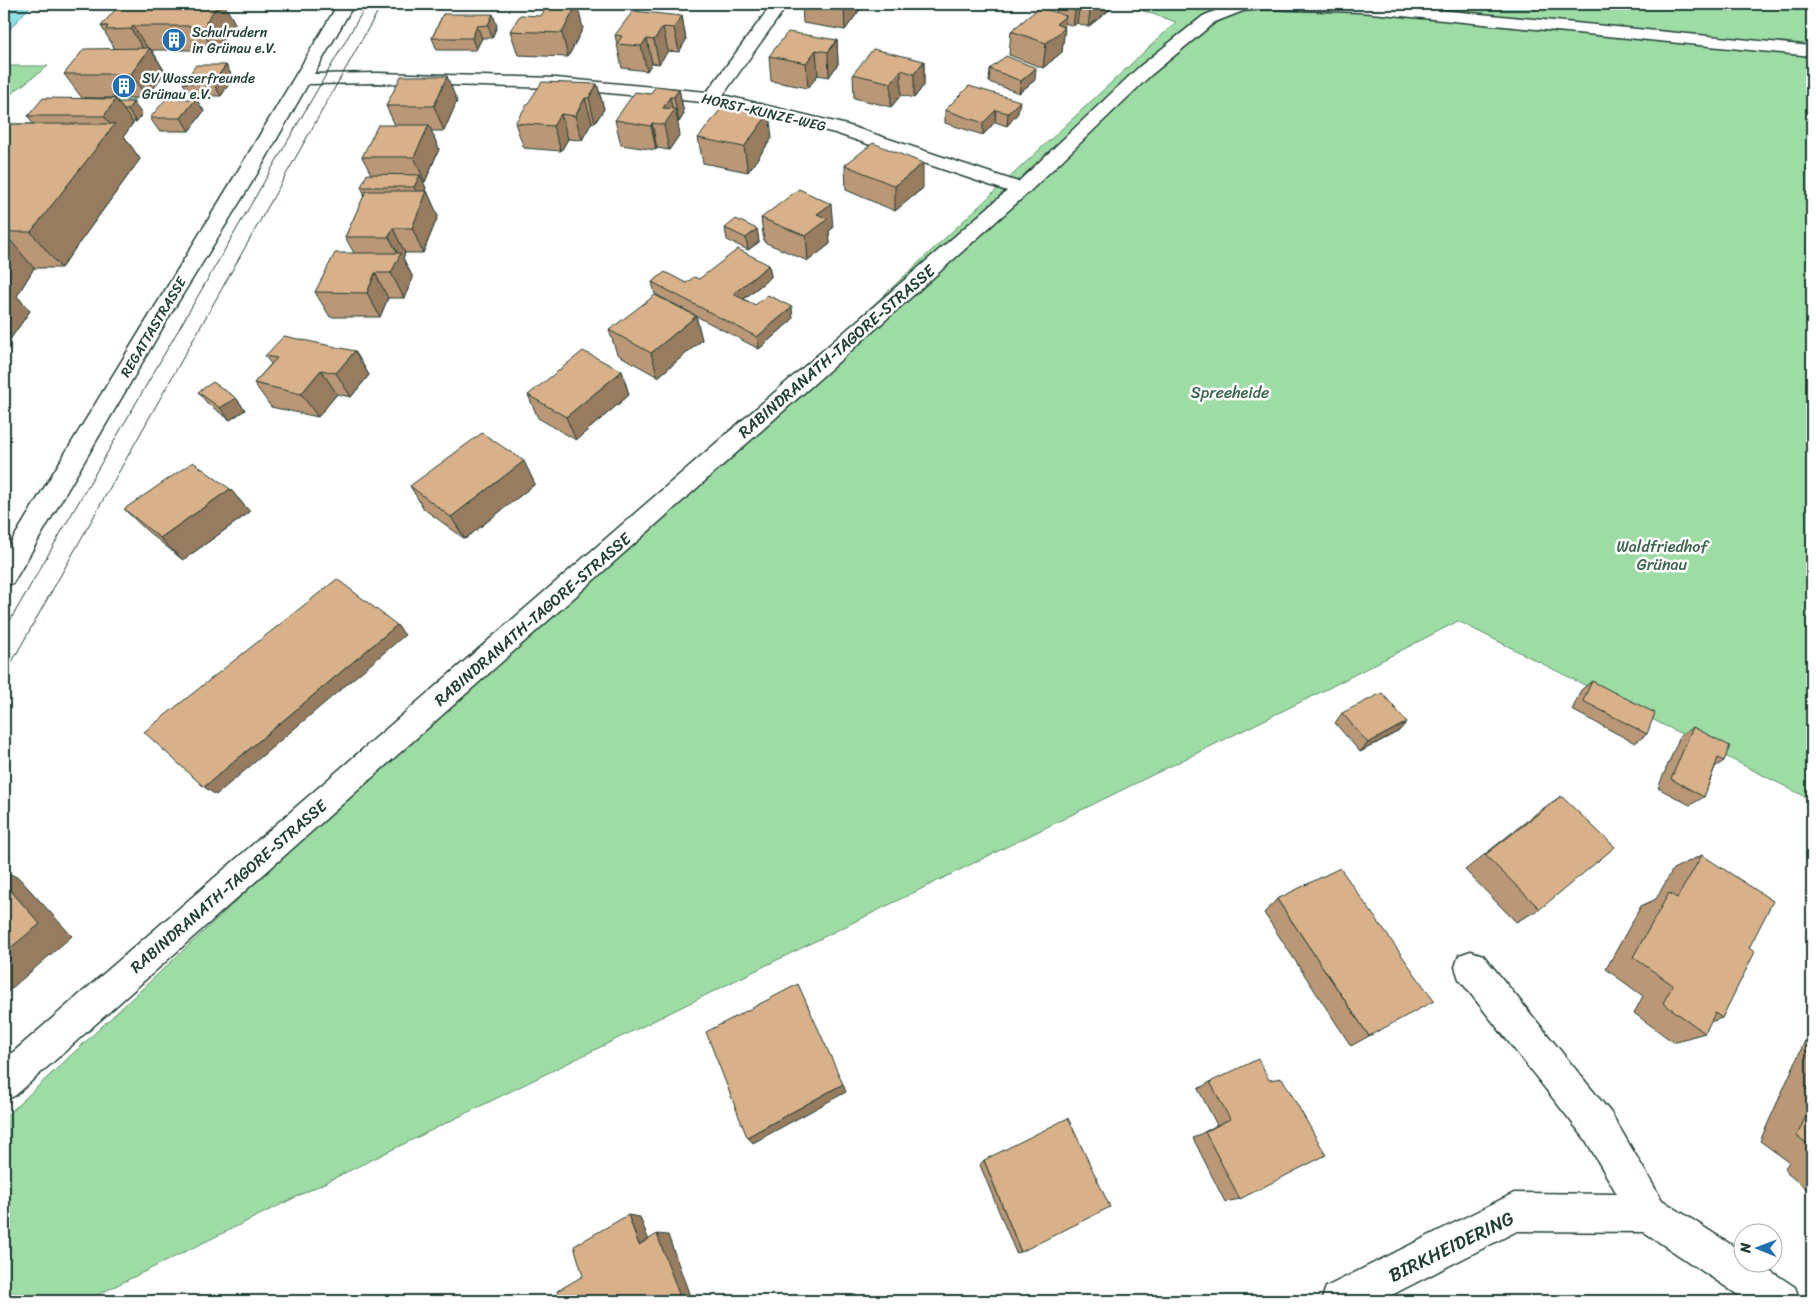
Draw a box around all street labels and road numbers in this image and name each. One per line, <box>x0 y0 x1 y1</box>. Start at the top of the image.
street label: HORST-KUNZE-WEG <box>699 86 829 139</box>
street label: RABINDRANATH-TAGORE-STRASSE <box>731 257 942 445</box>
street label: REGATTASTRASSE <box>113 271 194 382</box>
street label: RABINDRANATH-TAGORE-STRASSE <box>427 525 638 713</box>
street label: RABINDRANATH-TAGORE-STRASSE <box>123 792 334 980</box>
street label: BIRKHEIDERING <box>1383 1202 1520 1291</box>

